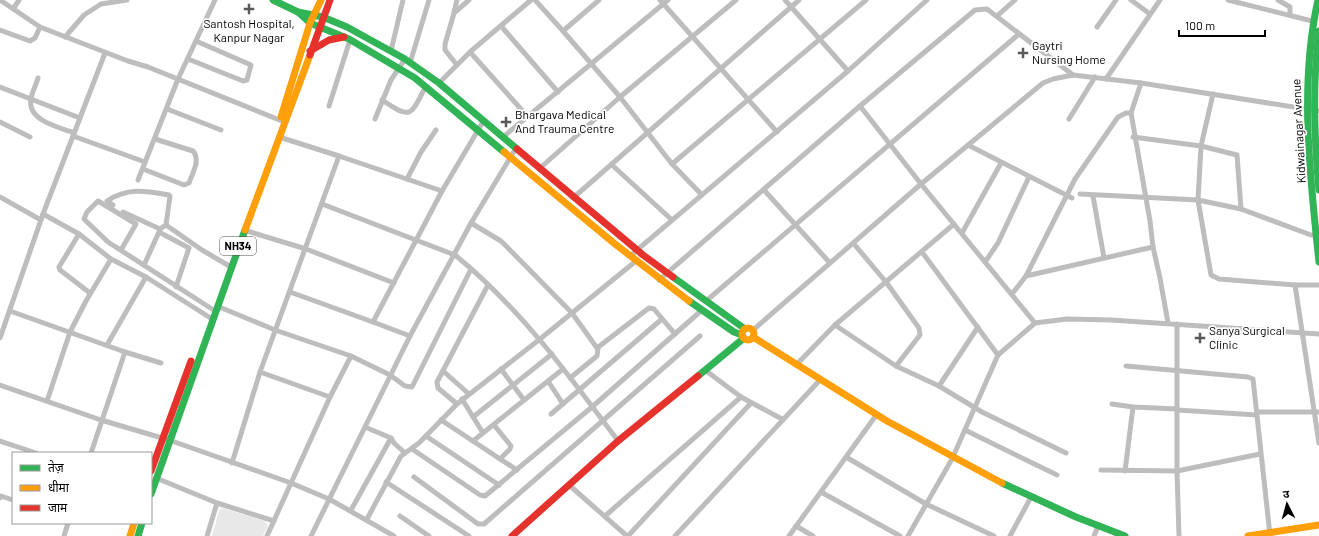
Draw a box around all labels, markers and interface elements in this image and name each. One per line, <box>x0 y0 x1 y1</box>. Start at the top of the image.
marker: Santosh Hospital, Kanpur Nagar <box>243 3 255 15</box>
scale bar <box>1179 12 1265 38</box>
place label: Santosh Hospital, Kanpur Nagar <box>203 16 295 44</box>
text: 100 m <box>1185 18 1215 32</box>
place label: Gaytri Nursing Home <box>1032 38 1106 66</box>
marker: Gaytri Nursing Home <box>1017 47 1029 59</box>
street label: Kidwainagar Avenue <box>1288 78 1308 184</box>
place label: Bhargava Medical And Trauma Centre <box>515 107 614 135</box>
marker: Bhargava Medical And Trauma Centre <box>500 116 512 128</box>
road number: NH34 <box>220 237 256 255</box>
place label: Sanya Surgical Clinic <box>1209 323 1285 351</box>
marker: Sanya Surgical Clinic <box>1194 332 1206 344</box>
legend <box>12 452 152 524</box>
text: तेज़ <box>48 460 65 474</box>
text: धीमा <box>48 480 70 494</box>
north arrow <box>1267 484 1307 524</box>
text: उ <box>1282 487 1290 500</box>
text: जाम <box>48 500 68 514</box>

